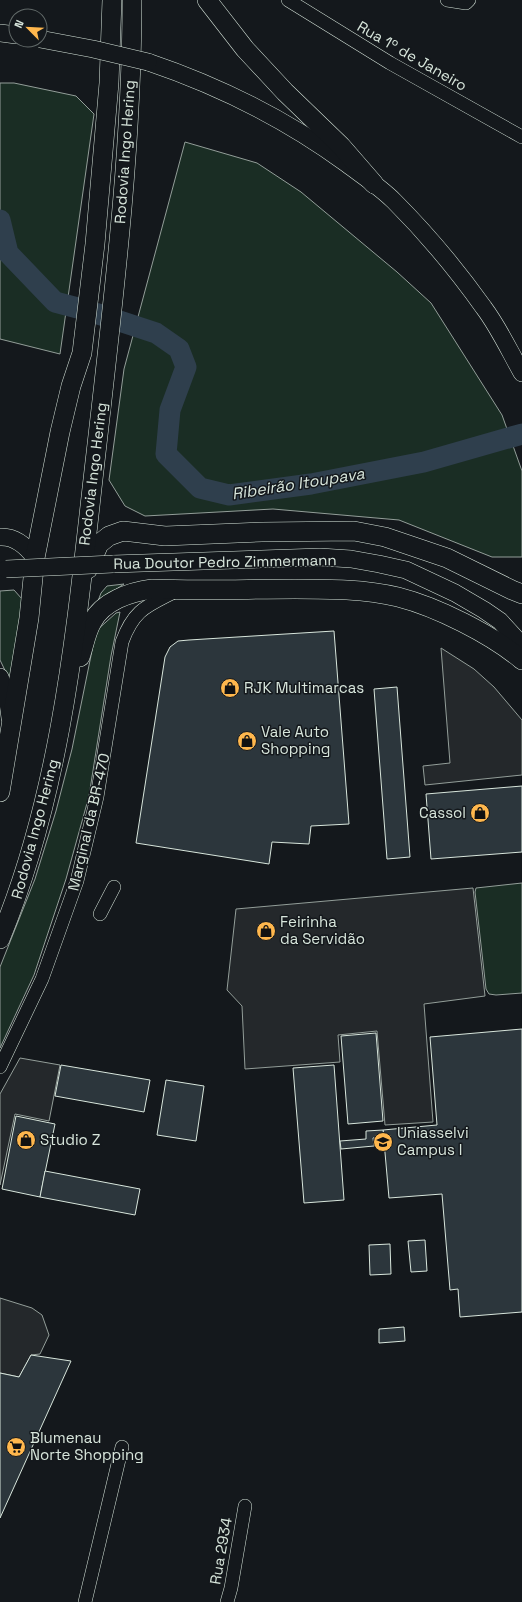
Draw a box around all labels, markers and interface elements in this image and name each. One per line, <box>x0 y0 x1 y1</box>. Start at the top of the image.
north arrow <box>8 8 48 48</box>
street label: Rua 1º de Janeiro <box>354 16 471 95</box>
text: N <box>11 18 27 30</box>
street label: Rodovia Ingo Hering <box>110 79 139 224</box>
street label: Rodovia Ingo Hering <box>74 401 111 547</box>
water label: Ribeirão Itoupava <box>230 463 367 504</box>
street label: Rua Doutor Pedro Zimmermann <box>113 550 337 573</box>
shop icon: RJK Multimarcas <box>219 677 241 699</box>
place label: RJK Multimarcas <box>244 678 364 697</box>
place label: Vale Auto Shopping <box>261 722 330 758</box>
shop icon: Vale Auto Shopping <box>236 730 258 752</box>
street label: Marginal da BR-470 <box>63 751 114 893</box>
street label: Rodovia Ingo Hering <box>7 757 62 901</box>
shop icon: Cassol <box>469 802 491 824</box>
place label: Cassol <box>419 803 466 822</box>
place label: Feirinha da Servidão <box>280 912 365 948</box>
shop icon: Feirinha da Servidão <box>255 920 277 942</box>
place label: Uniasselvi Campus I <box>397 1123 469 1159</box>
shop icon: Studio Z <box>15 1129 37 1151</box>
place label: Studio Z <box>40 1130 100 1149</box>
school or university icon: Uniasselvi Campus I <box>372 1131 394 1153</box>
place label: Blumenau Norte Shopping <box>30 1428 144 1464</box>
supermarket icon: Blumenau Norte Shopping <box>5 1436 27 1458</box>
street label: Rua 2934 <box>205 1516 236 1586</box>

